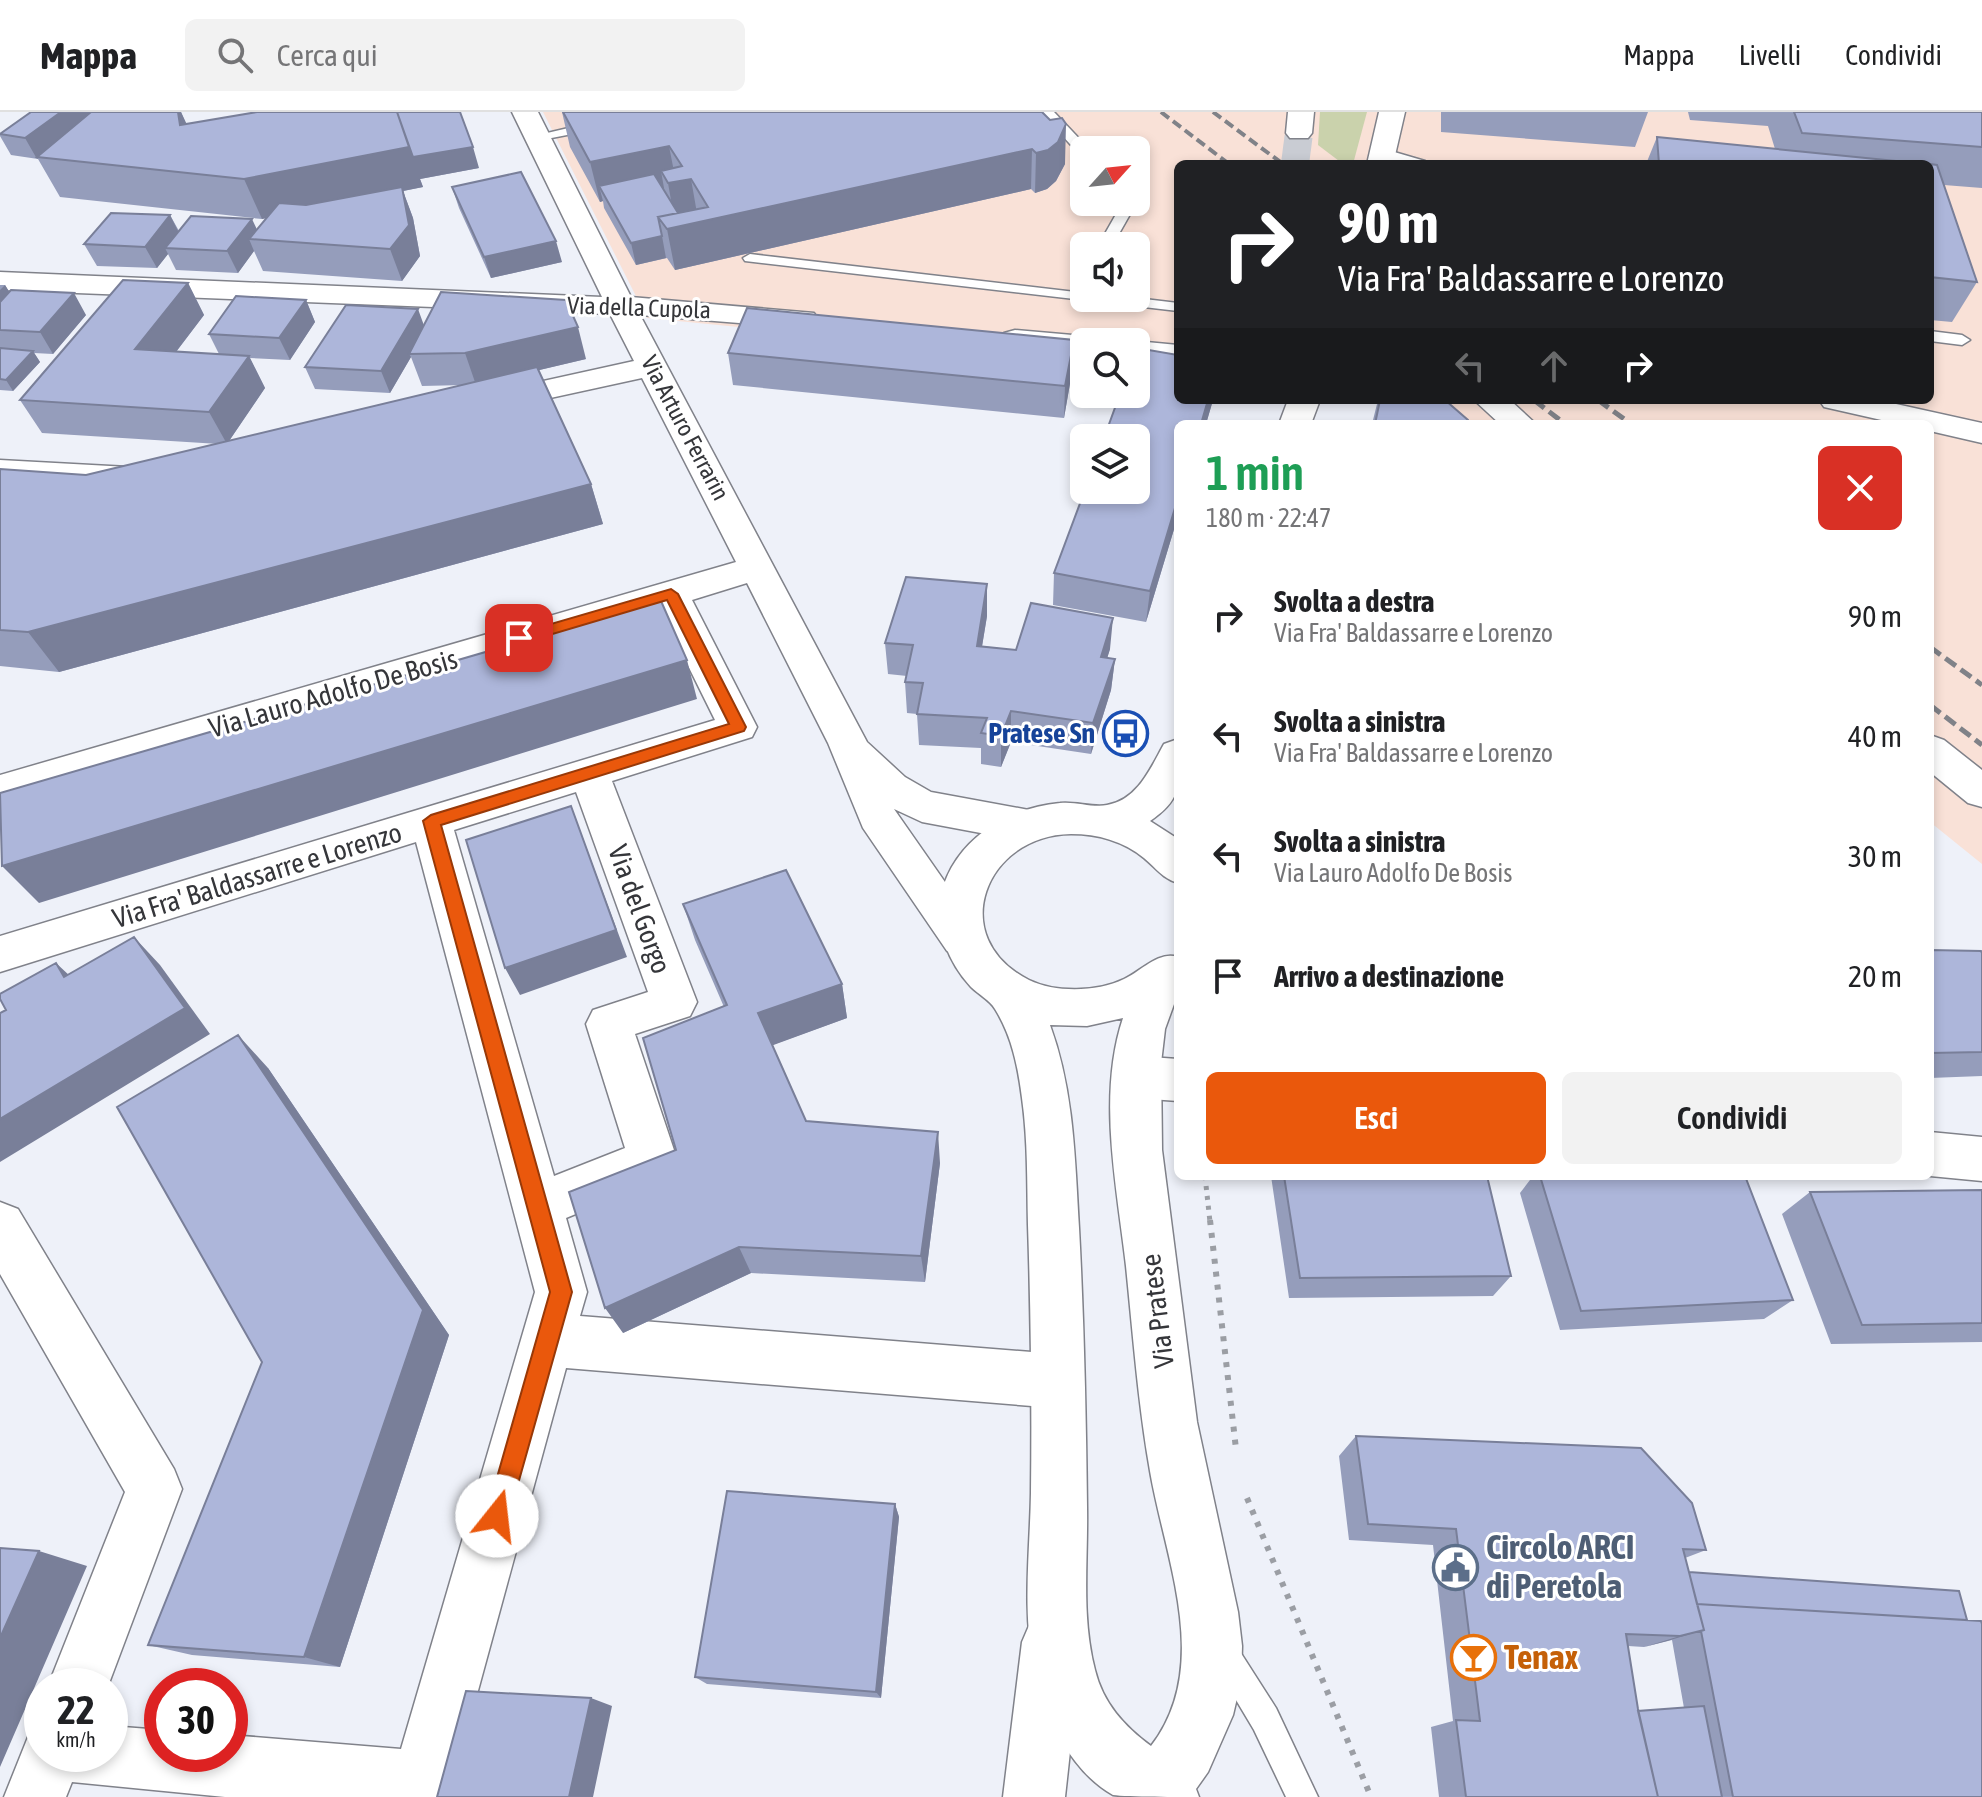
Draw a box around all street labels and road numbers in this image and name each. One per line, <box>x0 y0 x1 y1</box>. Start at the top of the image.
street label: Via della Cupola <box>567 292 711 324</box>
street label: Via Arturo Ferrarin <box>636 351 735 505</box>
street label: Via Lauro Adolfo De Bosis <box>205 642 461 744</box>
street label: Via Fra' Baldassarre e Lorenzo <box>109 816 405 934</box>
street label: Via del Gorgo <box>602 840 678 978</box>
street label: Via Pratese <box>1134 1252 1180 1370</box>

